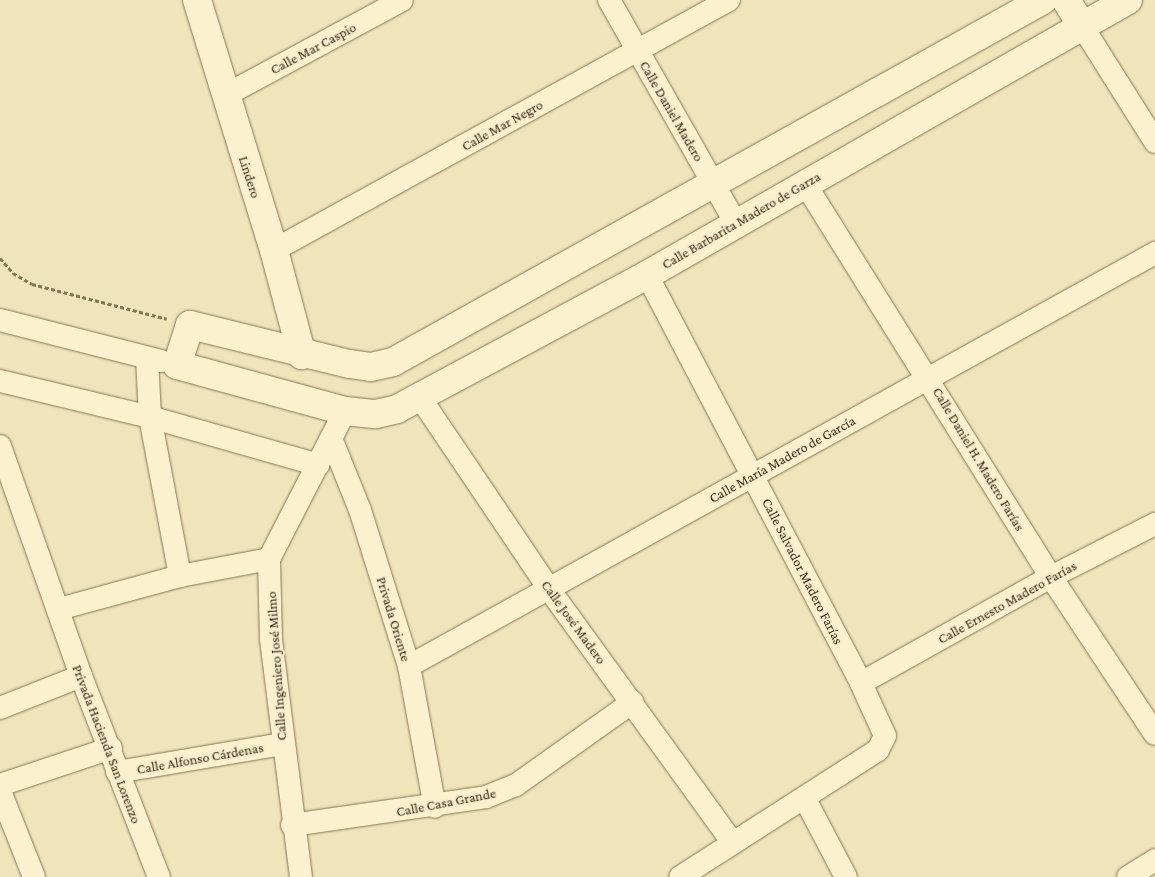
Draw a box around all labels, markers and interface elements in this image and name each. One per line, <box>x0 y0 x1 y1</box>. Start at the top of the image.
street label: Calle Mar Caspio <box>267 18 359 78</box>
street label: Calle Daniel Madero <box>636 58 708 164</box>
street label: Calle Mar Negro <box>458 96 546 154</box>
street label: Lindero <box>235 154 265 200</box>
street label: Calle Barbarita Madero de Garza <box>659 168 823 272</box>
street label: Calle Daniel H. Madero Farías <box>929 384 1029 534</box>
street label: Calle María Madero de García <box>706 412 858 506</box>
street label: Calle Salvador Madero Farías <box>759 495 847 647</box>
street label: Calle Ernesto Madero Farías <box>935 557 1079 647</box>
street label: Privada Oriente <box>373 575 415 663</box>
street label: Calle José Madero <box>538 577 610 667</box>
street label: Calle Ingeniero José Milmo <box>262 591 290 741</box>
street label: Privada Hacienda San Lorenzo <box>69 662 145 826</box>
street label: Calle Alfonso Cárdenas <box>135 739 265 777</box>
street label: Calle Casa Grande <box>395 784 497 820</box>

